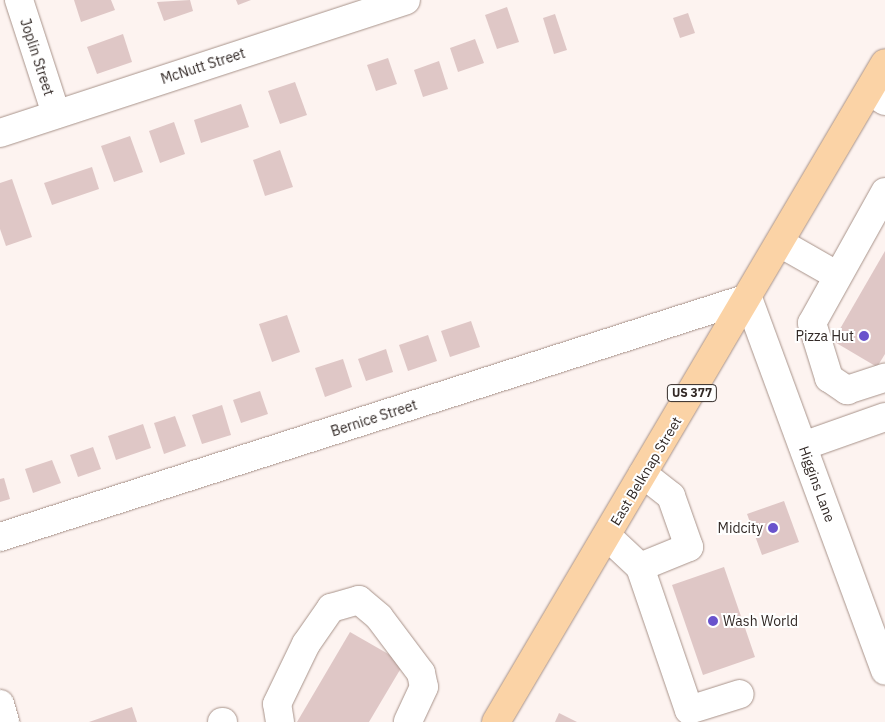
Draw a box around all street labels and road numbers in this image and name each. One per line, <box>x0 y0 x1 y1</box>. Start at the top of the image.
street label: Joplin Street <box>17 16 57 98</box>
street label: McNutt Street <box>159 44 247 88</box>
road number: US 377 <box>666 383 718 402</box>
street label: Bernice Street <box>329 396 419 440</box>
street label: East Belknap Street <box>607 414 685 528</box>
street label: Higgins Lane <box>795 444 839 524</box>

